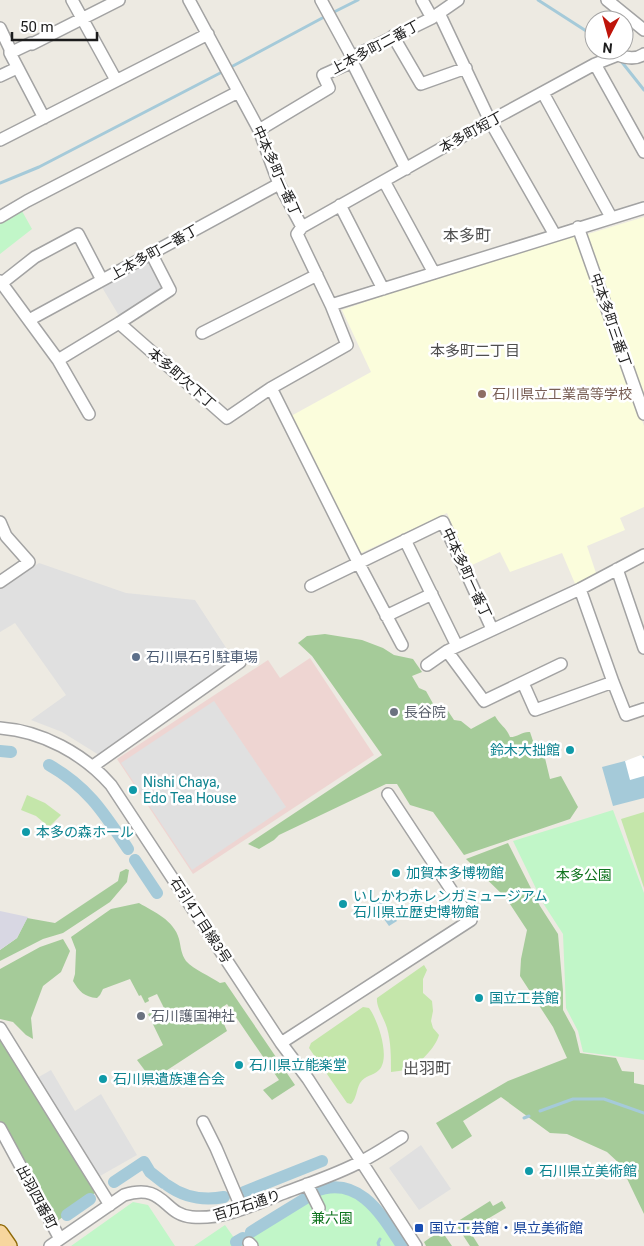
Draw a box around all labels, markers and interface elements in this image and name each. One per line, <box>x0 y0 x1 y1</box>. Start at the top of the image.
scale bar <box>12 10 98 42</box>
north arrow <box>584 10 634 60</box>
street label: 上本多町二番丁 <box>328 17 422 77</box>
text: 50 m <box>20 18 54 36</box>
text: N <box>602 39 613 56</box>
street label: 本多町短丁 <box>437 108 505 156</box>
street label: 中本多町一番丁 <box>250 123 304 219</box>
street label: 上本多町一番丁 <box>107 221 201 283</box>
district label: 本多町 <box>443 226 491 245</box>
street label: 中本多町三番丁 <box>587 271 635 369</box>
district label: 本多町二丁目 <box>430 342 520 360</box>
street label: 本多町欠下丁 <box>145 344 219 412</box>
place label: 石川県立工業高等学校 <box>492 386 632 402</box>
marker: 石川県立工業高等学校 <box>476 388 488 400</box>
street label: 中本多町一番丁 <box>439 525 495 621</box>
place label: 石川県石引駐車場 <box>146 649 258 665</box>
marker: 石川県石引駐車場 <box>130 651 142 663</box>
place label: 長谷院 <box>404 704 446 720</box>
marker: 長谷院 <box>388 706 400 718</box>
place label: 鈴木大拙館 <box>490 742 560 758</box>
marker: 鈴木大拙館 <box>564 744 576 756</box>
place label: Nishi Chaya, Edo Tea House <box>143 774 236 806</box>
marker: Nishi Chaya, Edo Tea House <box>127 784 139 796</box>
place label: 本多の森ホール <box>36 824 134 840</box>
marker: 本多の森ホール <box>20 826 32 838</box>
place label: 加賀本多博物館 <box>406 865 504 881</box>
marker: 加賀本多博物館 <box>390 867 402 879</box>
park label: 本多公園 <box>556 867 612 883</box>
street label: 石引4丁目線3号 <box>167 874 235 966</box>
place label: いしかわ赤レンガミュージアム 石川県立歴史博物館 <box>353 888 548 920</box>
marker: いしかわ赤レンガミュージアム 石川県立歴史博物館 <box>337 898 349 910</box>
place label: 国立工芸館 <box>489 990 559 1006</box>
marker: 国立工芸館 <box>473 992 485 1004</box>
place label: 石川護国神社 <box>151 1008 235 1024</box>
marker: 石川護国神社 <box>135 1010 147 1022</box>
place label: 石川県立能楽堂 <box>249 1057 347 1073</box>
marker: 石川県立能楽堂 <box>233 1059 245 1071</box>
district label: 出羽町 <box>403 1059 451 1078</box>
place label: 石川県遺族連合会 <box>113 1071 225 1087</box>
marker: 石川県遺族連合会 <box>97 1073 109 1085</box>
street label: 出羽四番町 <box>14 1162 60 1232</box>
place label: 石川県立美術館 <box>539 1163 637 1179</box>
marker: 石川県立美術館 <box>523 1165 535 1177</box>
street label: 百万石通り <box>211 1187 283 1223</box>
park label: 兼六園 <box>311 1210 353 1226</box>
place label: 国立工芸館・県立美術館 <box>429 1220 583 1236</box>
marker: 国立工芸館・県立美術館 <box>413 1222 425 1234</box>

